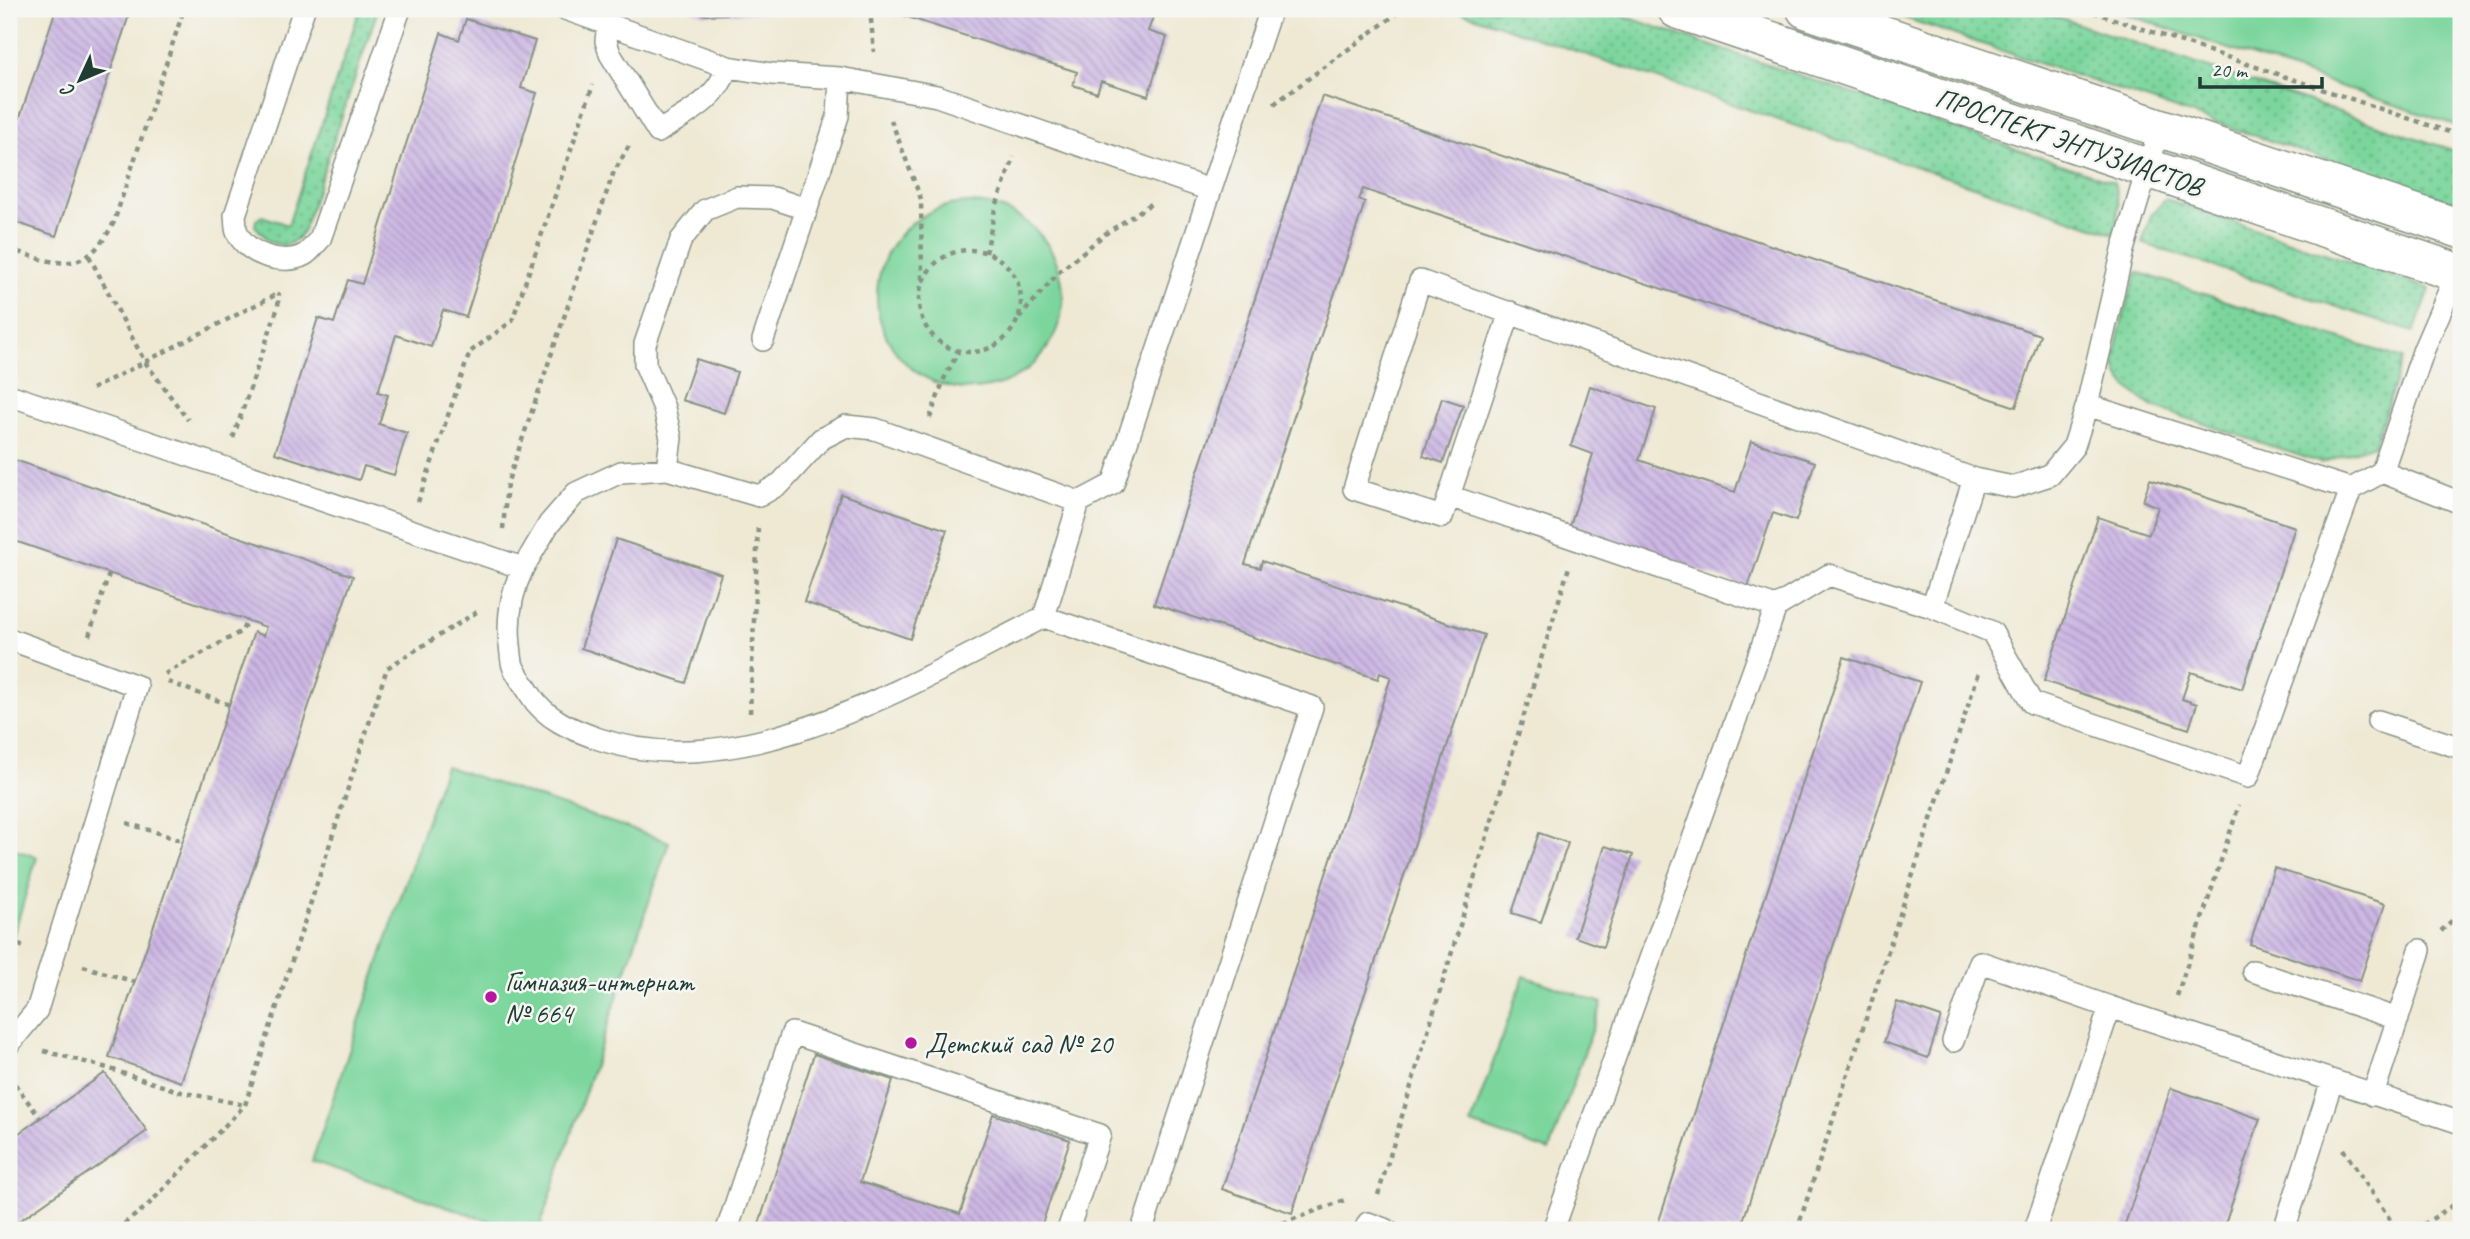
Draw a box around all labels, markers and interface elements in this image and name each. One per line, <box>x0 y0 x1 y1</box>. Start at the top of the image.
north arrow <box>46 46 116 116</box>
scale bar <box>2200 46 2323 90</box>
text: 20 m <box>2211 57 2249 83</box>
text: С <box>55 78 80 103</box>
street label: ПРОСПЕКТ ЭНТУЗИАСТОВ <box>1931 79 2210 205</box>
place label: Гимназия-интернат № 664 <box>505 964 696 1031</box>
marker: Гимназия-интернат № 664 <box>483 989 499 1005</box>
place label: Детский сад № 20 <box>925 1026 1115 1061</box>
marker: Детский сад № 20 <box>903 1035 919 1051</box>

